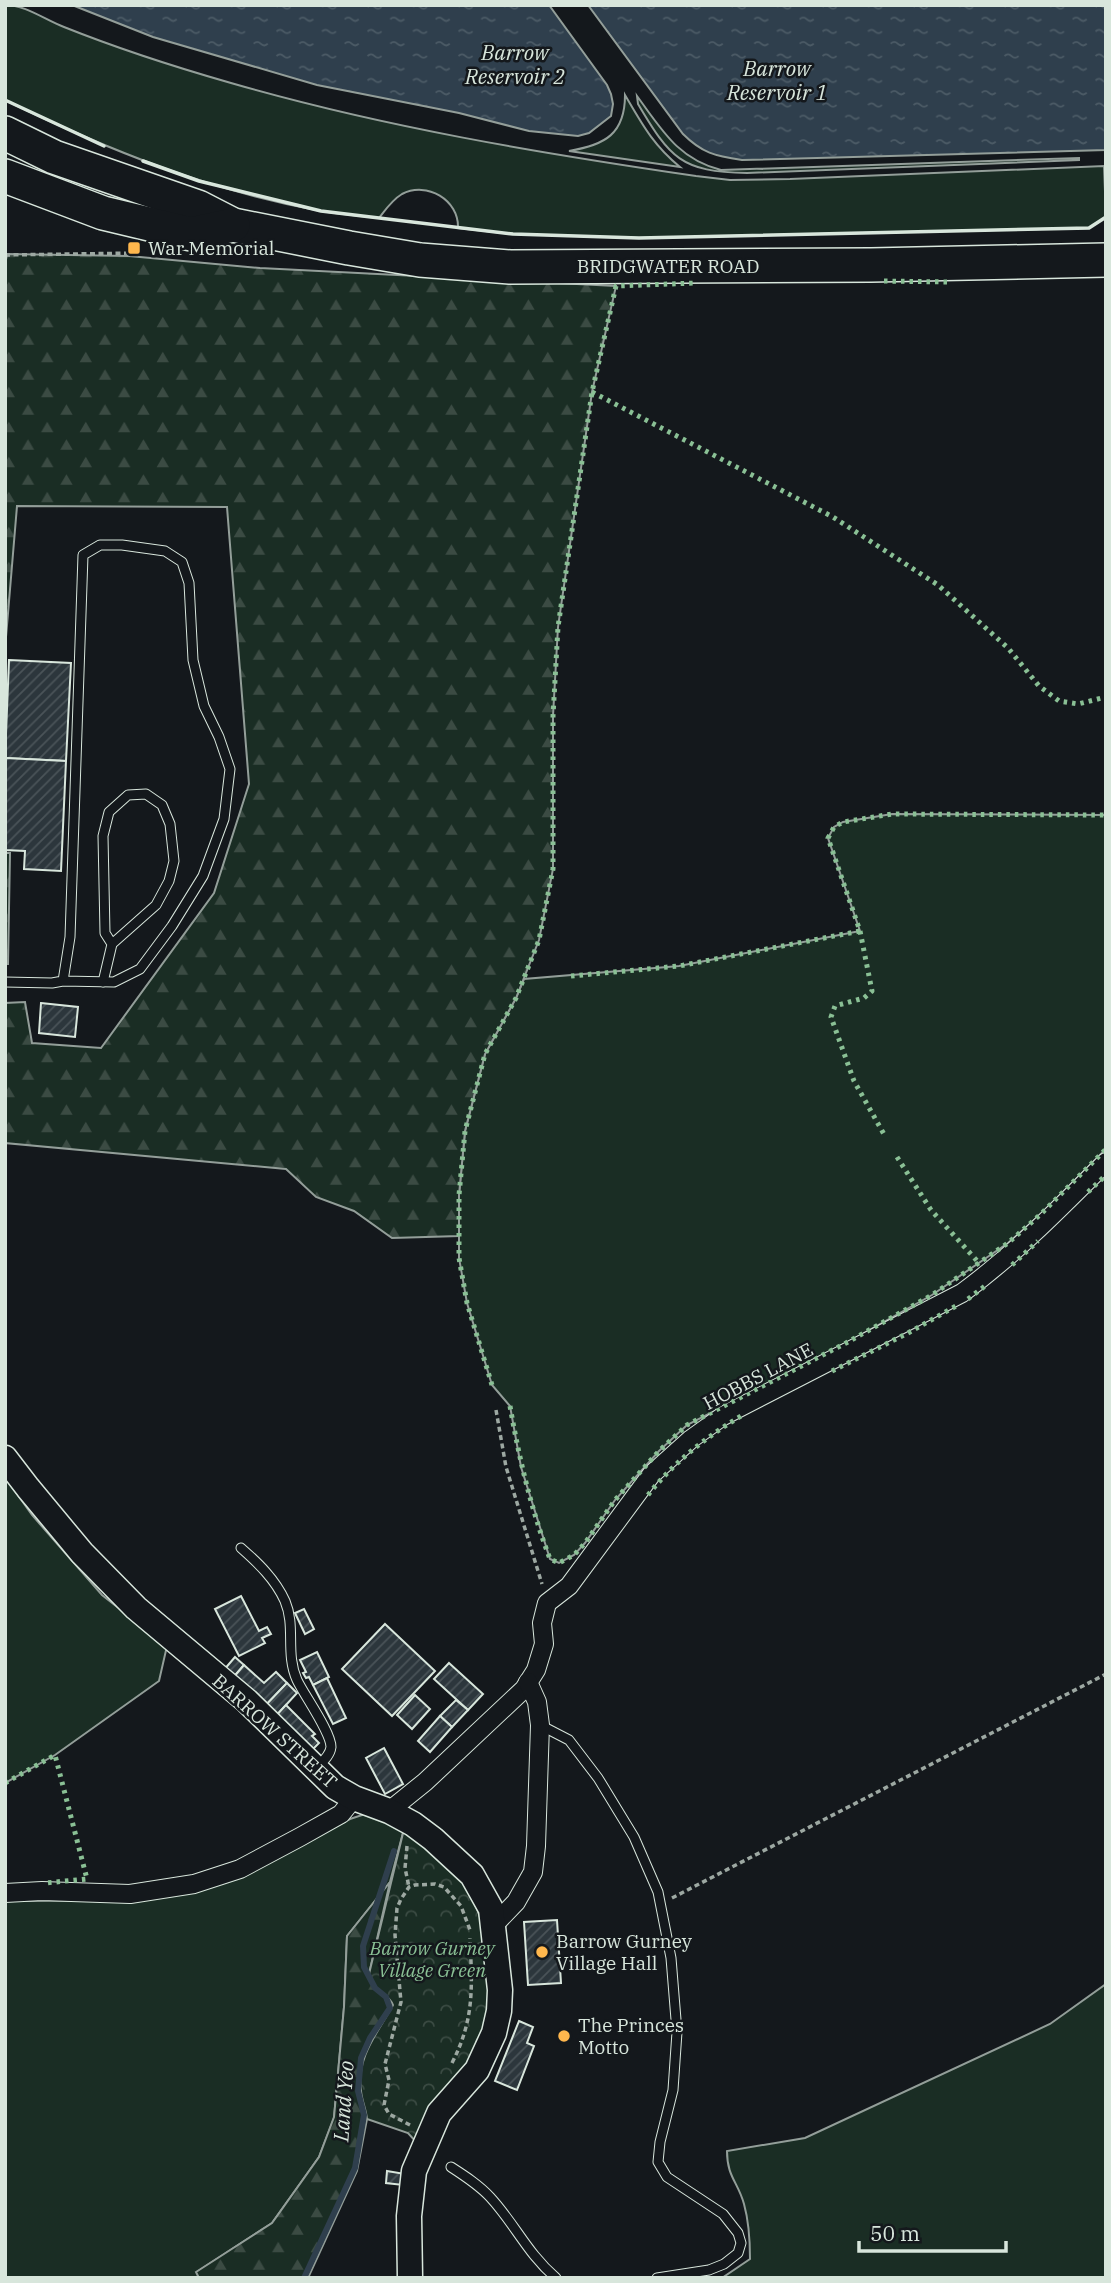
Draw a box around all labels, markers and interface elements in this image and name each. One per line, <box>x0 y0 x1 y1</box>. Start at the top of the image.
water label: Barrow Reservoir 2 <box>464 38 565 90</box>
water label: Barrow Reservoir 1 <box>726 54 827 106</box>
place label: War Memorial <box>148 236 275 260</box>
marker: War Memorial <box>126 240 142 256</box>
street label: BRIDGWATER ROAD <box>577 254 759 278</box>
street label: HOBBS LANE <box>699 1337 817 1415</box>
street label: BARROW STREET <box>208 1669 342 1793</box>
place label: Barrow Gurney Village Hall <box>556 1929 693 1975</box>
park label: Barrow Gurney Village Green <box>369 1936 496 1982</box>
marker: Barrow Gurney Village Hall <box>534 1944 550 1960</box>
place label: The Princes Motto <box>578 2013 684 2059</box>
marker: The Princes Motto <box>556 2028 572 2044</box>
water label: Land Yeo <box>326 2059 360 2143</box>
scale bar <box>859 2210 1006 2254</box>
text: 50 m <box>870 2219 920 2247</box>

